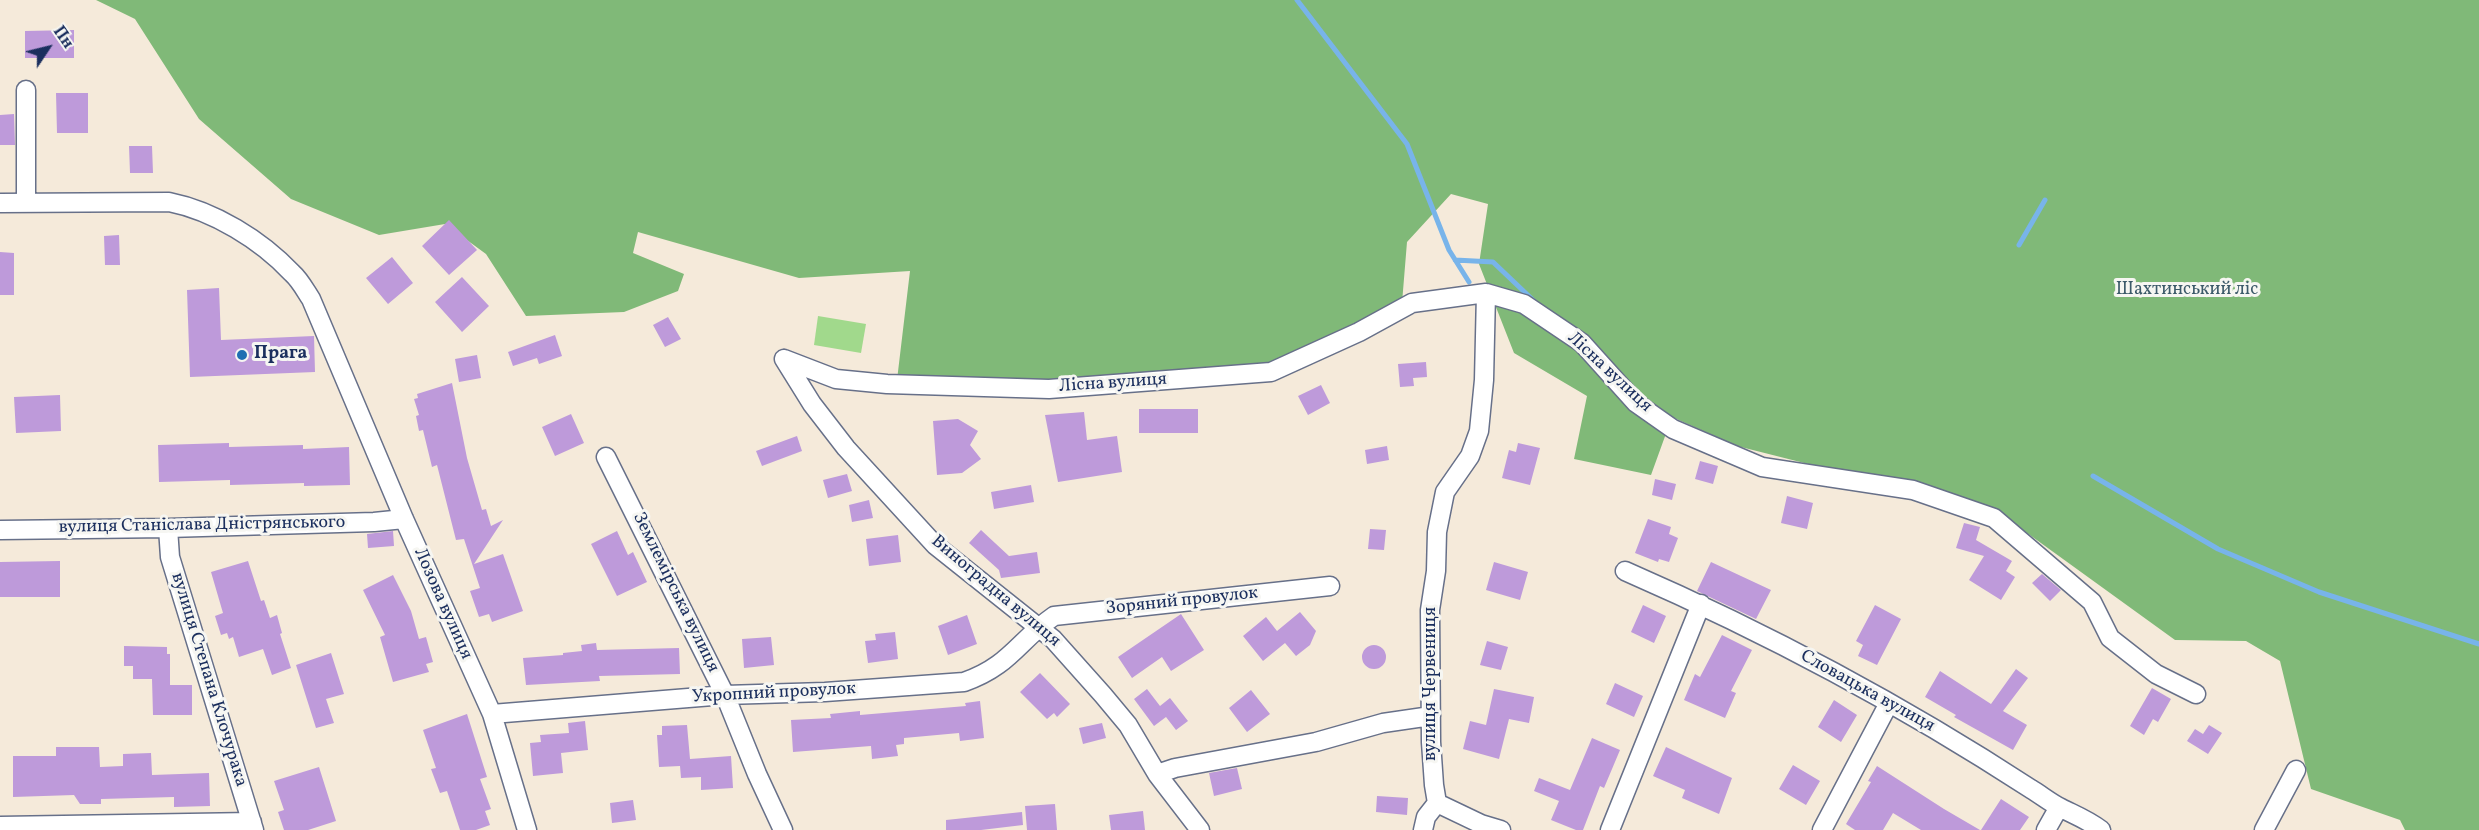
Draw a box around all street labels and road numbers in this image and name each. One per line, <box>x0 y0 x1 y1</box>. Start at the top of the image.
street label: Лісна вулиця <box>1562 328 1656 418</box>
street label: Лісна вулиця <box>1058 369 1168 399</box>
street label: Землемірська вулиця <box>627 509 723 677</box>
street label: вулиця Станіслава Дністрянського <box>59 513 345 539</box>
street label: Виноградна вулиця <box>926 531 1064 653</box>
street label: Лозова вулиця <box>408 545 476 663</box>
street label: вулиця Степана Клочурака <box>165 570 251 790</box>
street label: Зоряний провулок <box>1105 583 1259 621</box>
street label: вулиця Червениця <box>1421 607 1443 761</box>
street label: Словацька вулиця <box>1796 646 1938 738</box>
street label: Укропний провулок <box>692 679 856 709</box>

